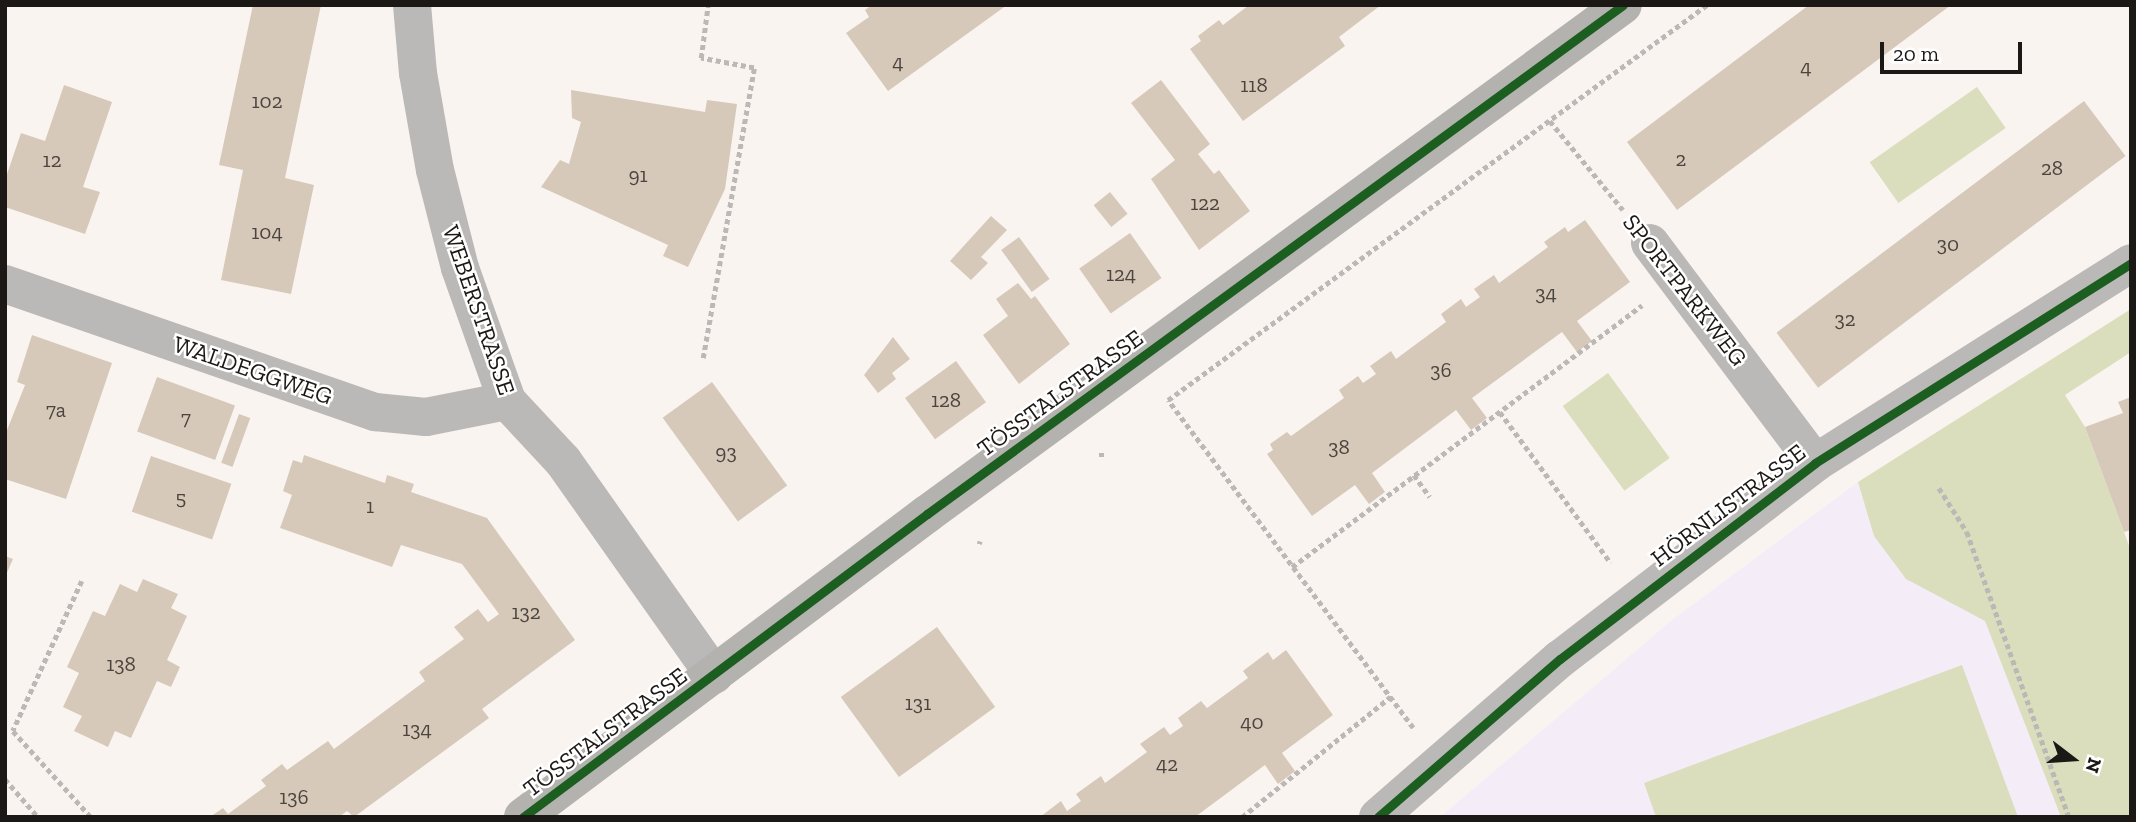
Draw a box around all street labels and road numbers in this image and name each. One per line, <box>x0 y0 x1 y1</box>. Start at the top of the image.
street label: SPORTPARKWEG <box>1617 208 1753 372</box>
street label: WEBERSTRASSE <box>436 221 522 399</box>
street label: TÖSSTALSTRASSE <box>972 323 1148 463</box>
street label: WALDEGGWEG <box>170 329 336 411</box>
street label: HÖRNLISTRASSE <box>1645 438 1811 572</box>
street label: TÖSSTALSTRASSE <box>517 661 693 803</box>

